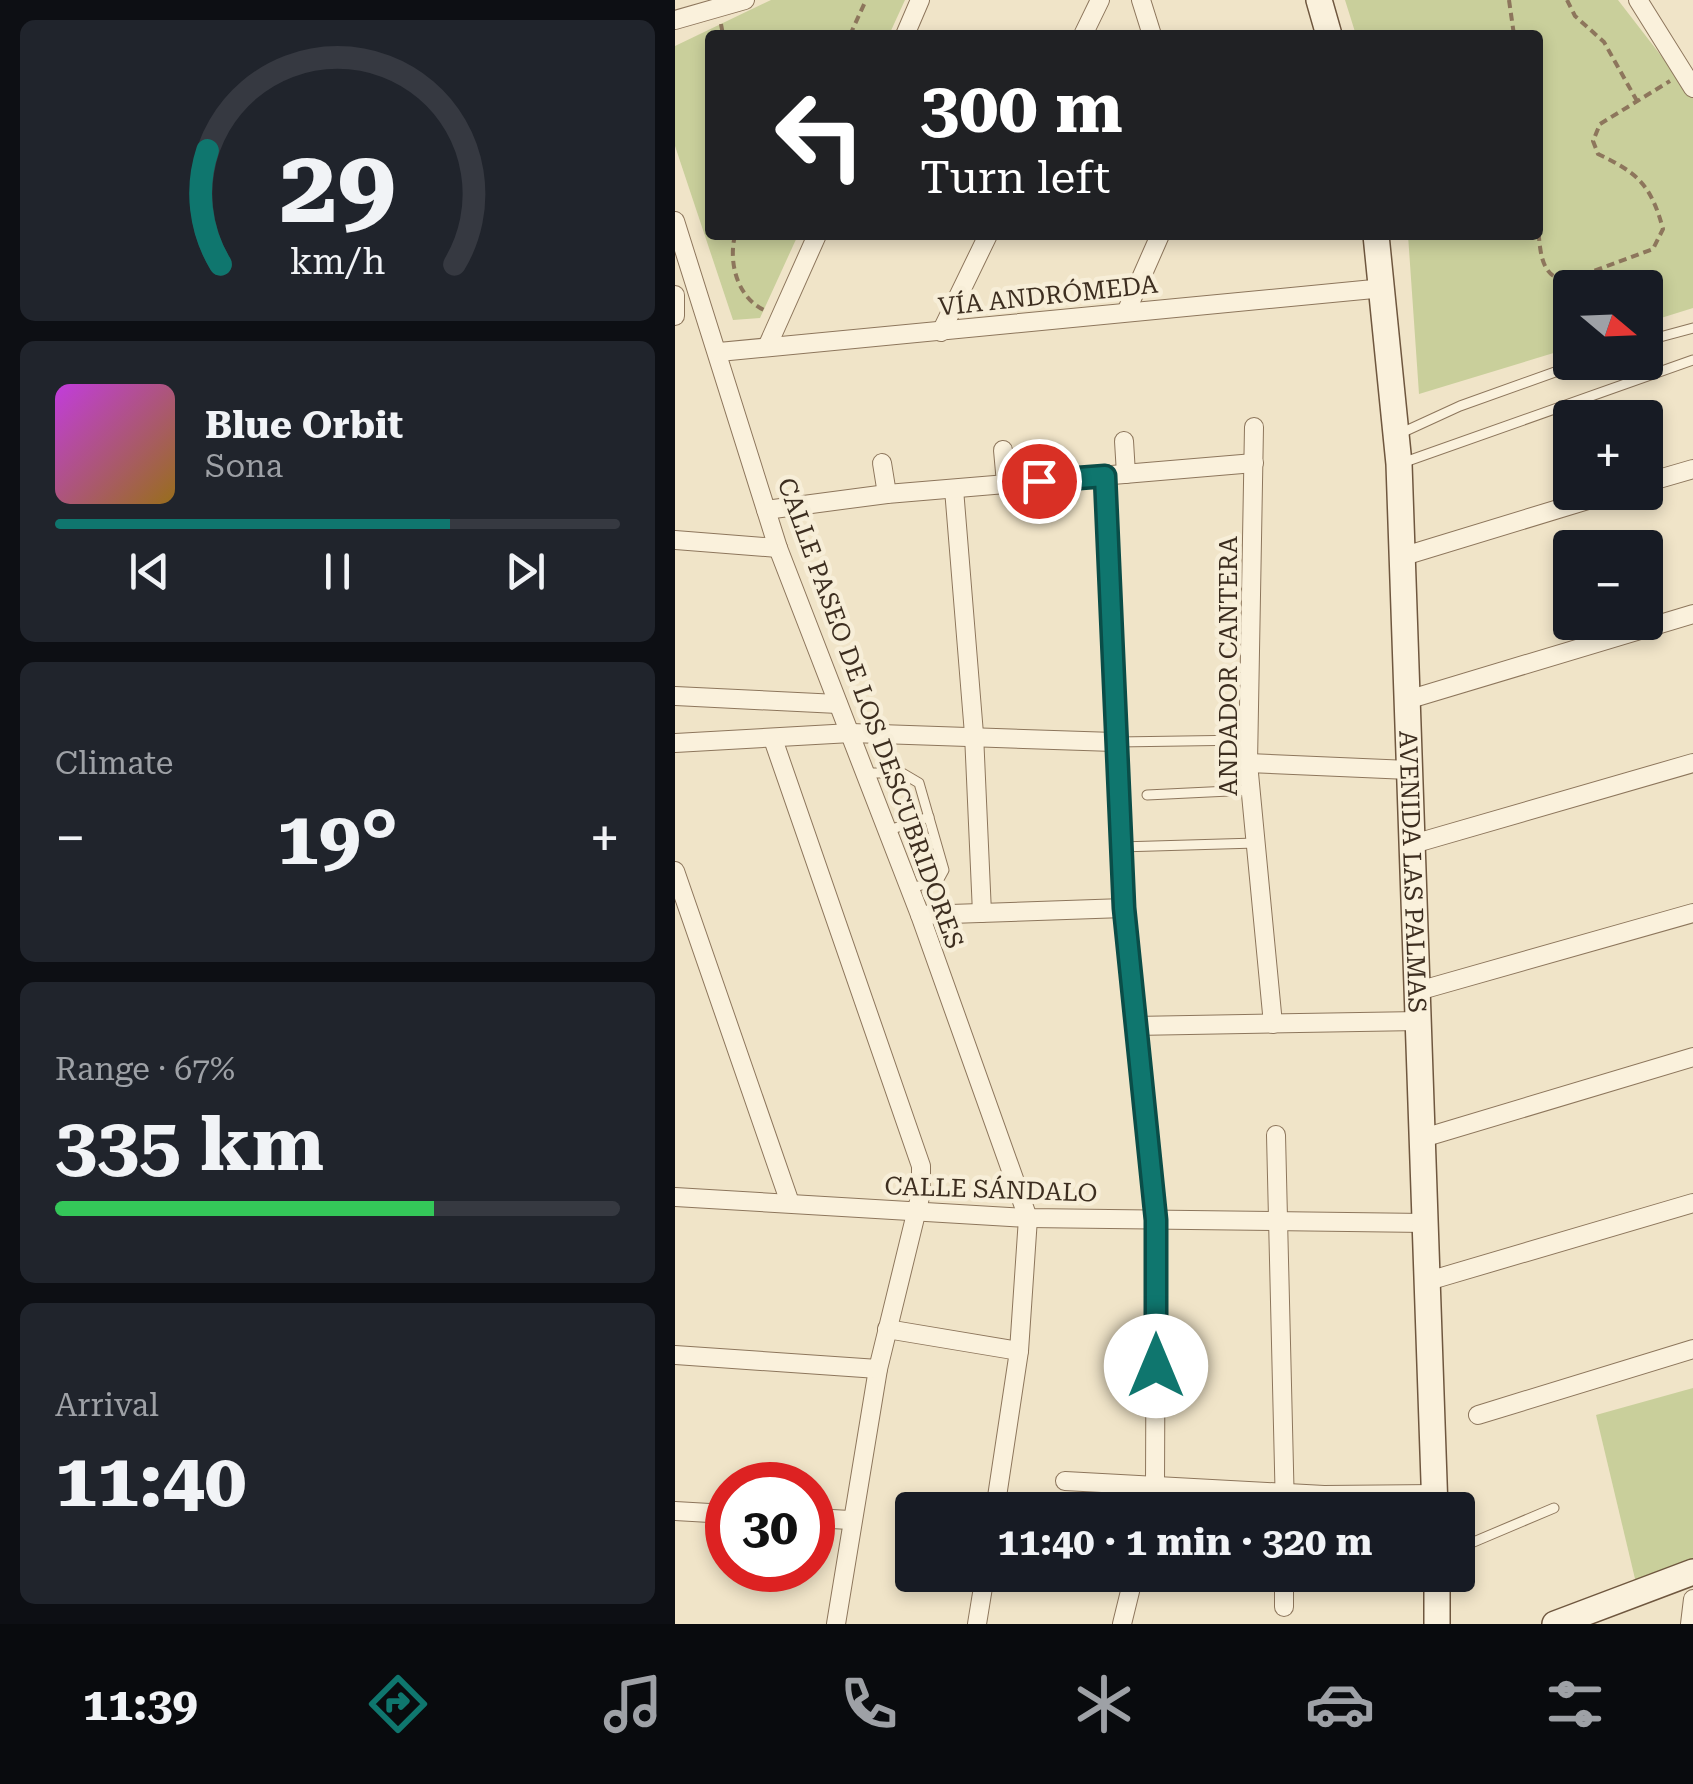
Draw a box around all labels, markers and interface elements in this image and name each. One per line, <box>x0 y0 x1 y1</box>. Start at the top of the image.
text: 300 m <box>920 67 1123 149</box>
icon: left <box>755 70 885 200</box>
text: 29 <box>279 126 396 247</box>
text: Turn left <box>920 151 1110 204</box>
text: km/h <box>290 241 385 283</box>
street label: VÍA ANDRÓMEDA <box>937 269 1160 321</box>
north arrow <box>1553 270 1663 380</box>
map controls <box>1553 270 1663 640</box>
button: + <box>1553 400 1663 510</box>
text: Blue Orbit <box>205 403 403 447</box>
pin <box>997 439 1082 524</box>
text: Sona <box>205 447 283 485</box>
icon: arrive <box>1012 454 1067 509</box>
street label: CALLE PASEO DE LOS DESCUBRIDORES <box>772 474 969 952</box>
button: − <box>1553 530 1663 640</box>
street label: ANDADOR CANTERA <box>1214 536 1243 796</box>
icon: previous <box>122 544 177 599</box>
icon: pause <box>310 544 365 599</box>
icon: next <box>498 544 553 599</box>
street label: AVENIDA LAS PALMAS <box>1393 730 1432 1013</box>
text: Climate <box>55 744 173 782</box>
text: 19° <box>277 794 398 882</box>
text: − <box>55 806 86 870</box>
text: + <box>589 806 620 870</box>
text: Range · 67% <box>55 1050 235 1088</box>
text: 335 km <box>55 1100 324 1188</box>
street label: CALLE SÁNDALO <box>884 1171 1098 1208</box>
position arrow <box>1104 1314 1208 1418</box>
text: Arrival <box>55 1386 159 1424</box>
text: 11:40 <box>55 1436 246 1524</box>
speed limit sign: 30 <box>705 1462 835 1592</box>
text: 11:40 · 1 min · 320 m <box>998 1520 1372 1564</box>
icon: directions <box>363 1669 433 1739</box>
icon: music <box>598 1669 668 1739</box>
icon: phone <box>834 1669 904 1739</box>
icon: climate <box>1069 1669 1139 1739</box>
icon: car <box>1305 1669 1375 1739</box>
icon: filters <box>1540 1669 1610 1739</box>
text: 11:39 <box>83 1678 198 1731</box>

